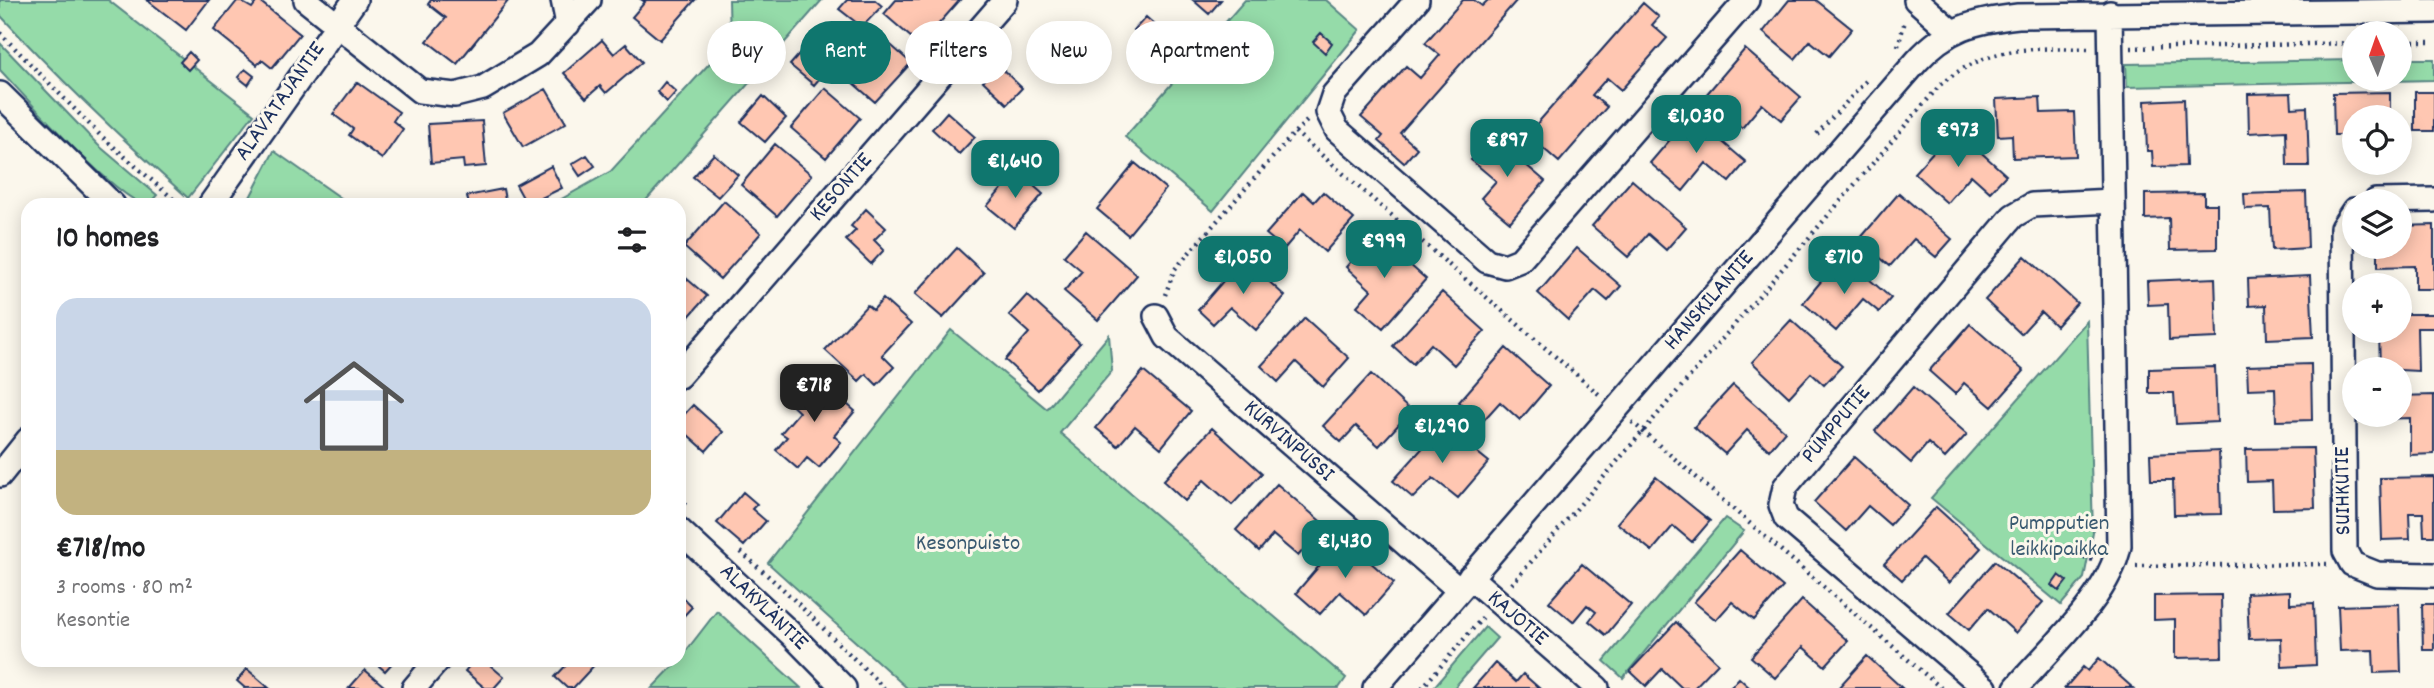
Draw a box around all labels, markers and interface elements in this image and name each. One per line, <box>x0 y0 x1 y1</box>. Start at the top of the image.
chip: Buy <box>707 21 786 84</box>
chip: Rent <box>800 21 891 84</box>
chip: Filters <box>905 21 1012 84</box>
chip: New <box>1026 21 1112 84</box>
chip: Apartment <box>1126 21 1274 84</box>
north arrow <box>2342 21 2412 91</box>
map controls <box>2342 21 2412 427</box>
street label: ALAVATAJANTIE <box>228 35 335 168</box>
pin: €1,030 <box>1639 96 1753 155</box>
text: €1,030 <box>1667 101 1725 134</box>
button: locate <box>2342 105 2412 175</box>
pin: €973 <box>1917 110 1999 169</box>
text: €973 <box>1937 115 1979 148</box>
pin: €897 <box>1466 120 1548 179</box>
text: €897 <box>1486 125 1528 158</box>
pin: €1,640 <box>958 140 1072 200</box>
street label: KESONTIE <box>802 146 882 230</box>
text: €1,640 <box>987 146 1043 179</box>
button: layers <box>2342 189 2412 259</box>
text: 10 homes <box>56 219 159 262</box>
pin: €999 <box>1343 220 1425 280</box>
icon: filters <box>613 221 651 259</box>
text: €999 <box>1362 226 1406 259</box>
pin: €1,050 <box>1186 236 1300 296</box>
pin: €710 <box>1803 236 1885 296</box>
text: €1,050 <box>1214 242 1272 275</box>
text: €710 <box>1824 242 1864 275</box>
street label: HANSKILANTIE <box>1657 243 1763 359</box>
button: + <box>2342 273 2412 343</box>
icon: home <box>291 343 417 469</box>
button: − <box>2342 357 2412 427</box>
pin: €718 <box>773 364 855 424</box>
text: €718 <box>796 370 832 403</box>
street label: PUMPPUTIE <box>1794 378 1880 472</box>
street label: KURVINPUSSI <box>1235 393 1341 491</box>
pin: €1,290 <box>1385 406 1499 465</box>
text: €1,290 <box>1414 411 1470 444</box>
street label: SUIHKUTIE <box>2327 446 2361 536</box>
park label: Pumpputien leikkipaikka <box>2009 508 2109 567</box>
pin: €1,430 <box>1288 520 1402 580</box>
text: €1,430 <box>1318 526 1372 559</box>
park label: Kesonpuisto <box>916 528 1020 561</box>
text: €718/mo <box>56 529 145 572</box>
street label: ALAKYLÄNTIE <box>711 557 816 660</box>
text: 3 rooms · 80 m² <box>56 572 193 605</box>
street label: KAJOTIE <box>1479 583 1555 655</box>
text: Kesontie <box>56 605 130 638</box>

